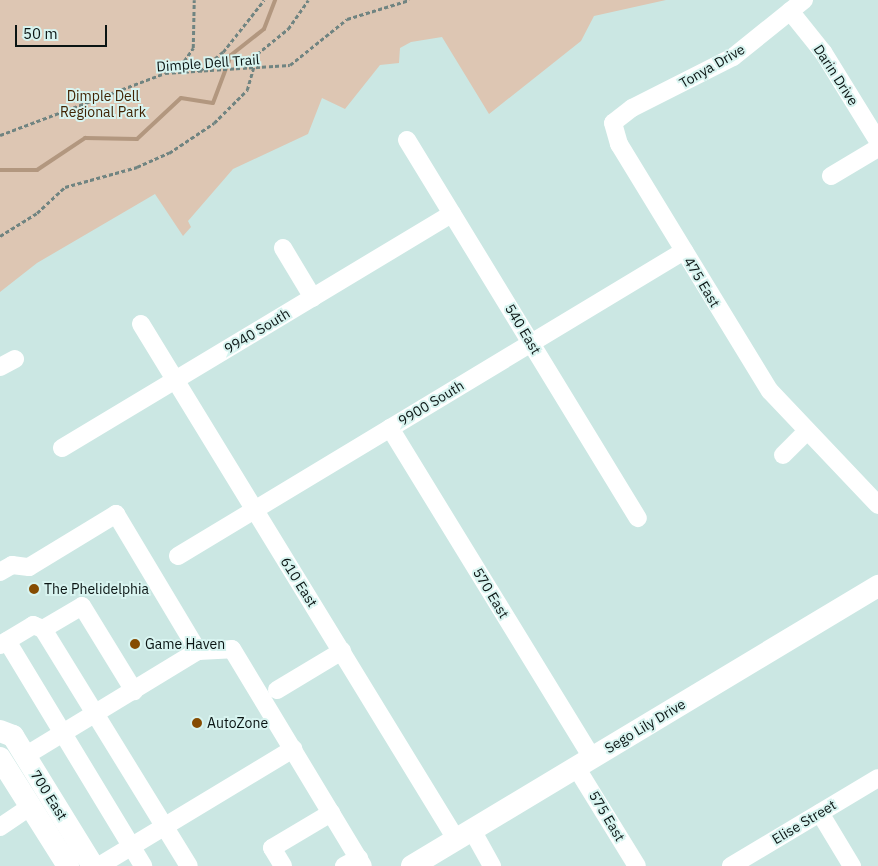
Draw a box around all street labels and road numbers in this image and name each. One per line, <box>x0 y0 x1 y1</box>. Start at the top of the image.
street label: Tonya Drive <box>676 41 748 91</box>
street label: Darin Drive <box>810 41 862 109</box>
street label: Dimple Dell Trail <box>156 51 260 75</box>
street label: 475 East <box>680 254 724 310</box>
street label: 540 East <box>501 301 545 357</box>
street label: 9940 South <box>221 305 293 357</box>
street label: 9900 South <box>395 377 467 429</box>
street label: 610 East <box>277 554 321 610</box>
street label: 570 East <box>469 565 513 621</box>
street label: Sego Lily Drive <box>602 695 688 757</box>
street label: 700 East <box>27 767 71 823</box>
street label: 575 East <box>585 788 629 844</box>
street label: Elise Street <box>769 796 839 848</box>

